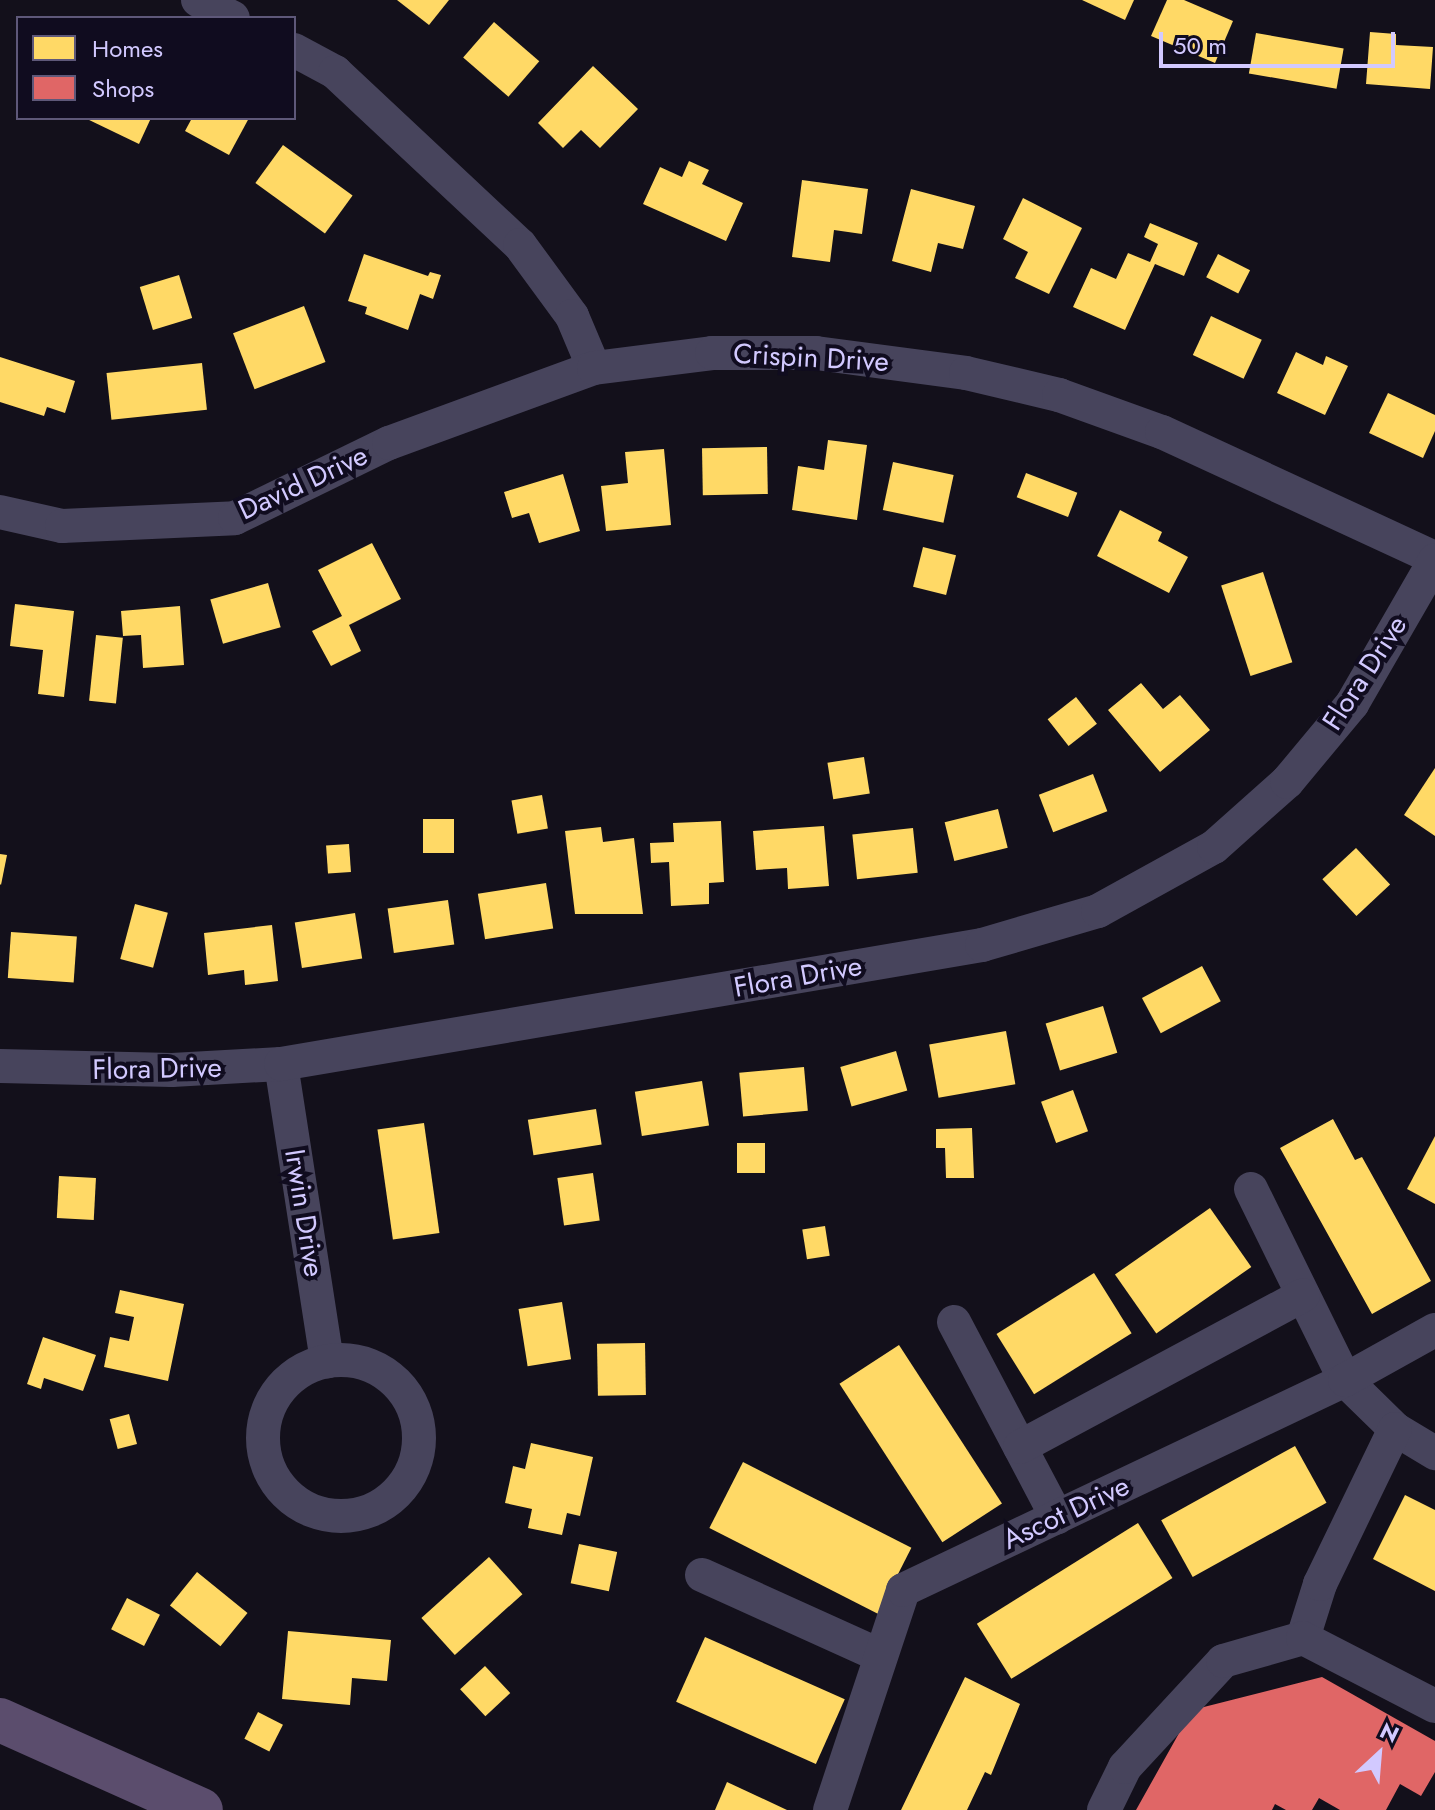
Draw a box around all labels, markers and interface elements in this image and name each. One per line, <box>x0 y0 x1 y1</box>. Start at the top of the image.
legend <box>16 16 296 120</box>
scale bar <box>1163 16 1399 66</box>
text: 50 m <box>1173 28 1227 63</box>
text: Homes <box>92 31 163 66</box>
text: Shops <box>92 71 154 106</box>
street label: Crispin Drive <box>732 337 890 379</box>
street label: David Drive <box>233 438 373 528</box>
street label: Flora Drive <box>1316 610 1414 736</box>
street label: Flora Drive <box>731 949 865 1005</box>
street label: Flora Drive <box>92 1051 222 1087</box>
street label: Irwin Drive <box>277 1147 331 1279</box>
street label: Ascot Drive <box>997 1469 1135 1557</box>
north arrow <box>1339 1714 1419 1794</box>
text: N <box>1375 1714 1404 1751</box>

